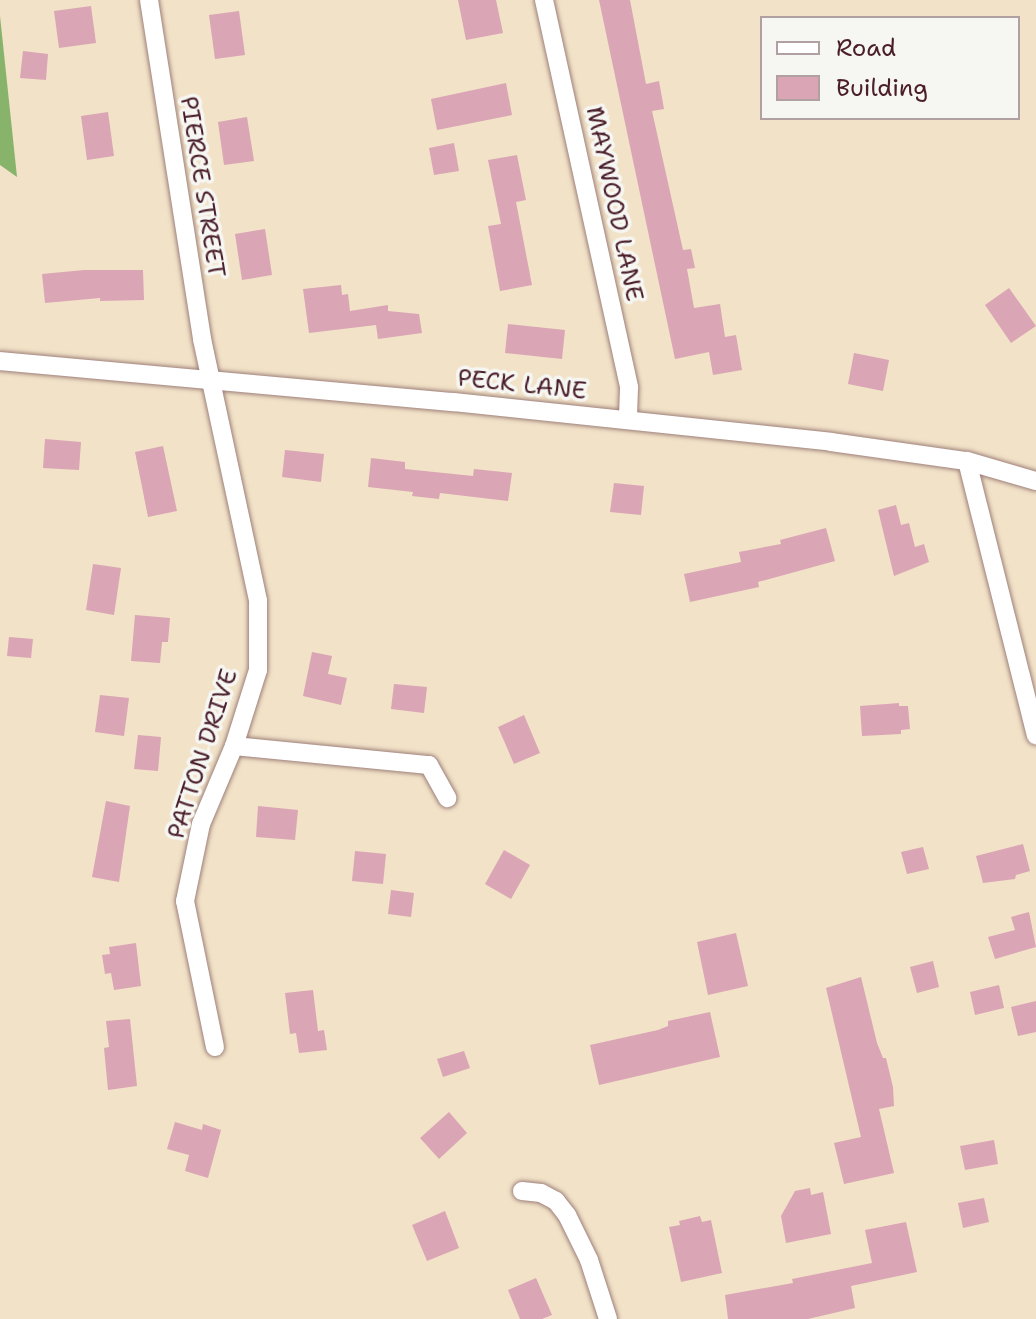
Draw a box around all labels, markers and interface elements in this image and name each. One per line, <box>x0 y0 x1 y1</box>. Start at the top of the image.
legend <box>760 16 1020 120</box>
text: Road <box>836 32 896 64</box>
text: Building <box>836 72 928 104</box>
street label: PIERCE STREET <box>173 94 231 280</box>
street label: MAYWOOD LANE <box>579 104 649 304</box>
street label: PECK LANE <box>456 364 588 406</box>
street label: PATTON DRIVE <box>162 665 244 843</box>

